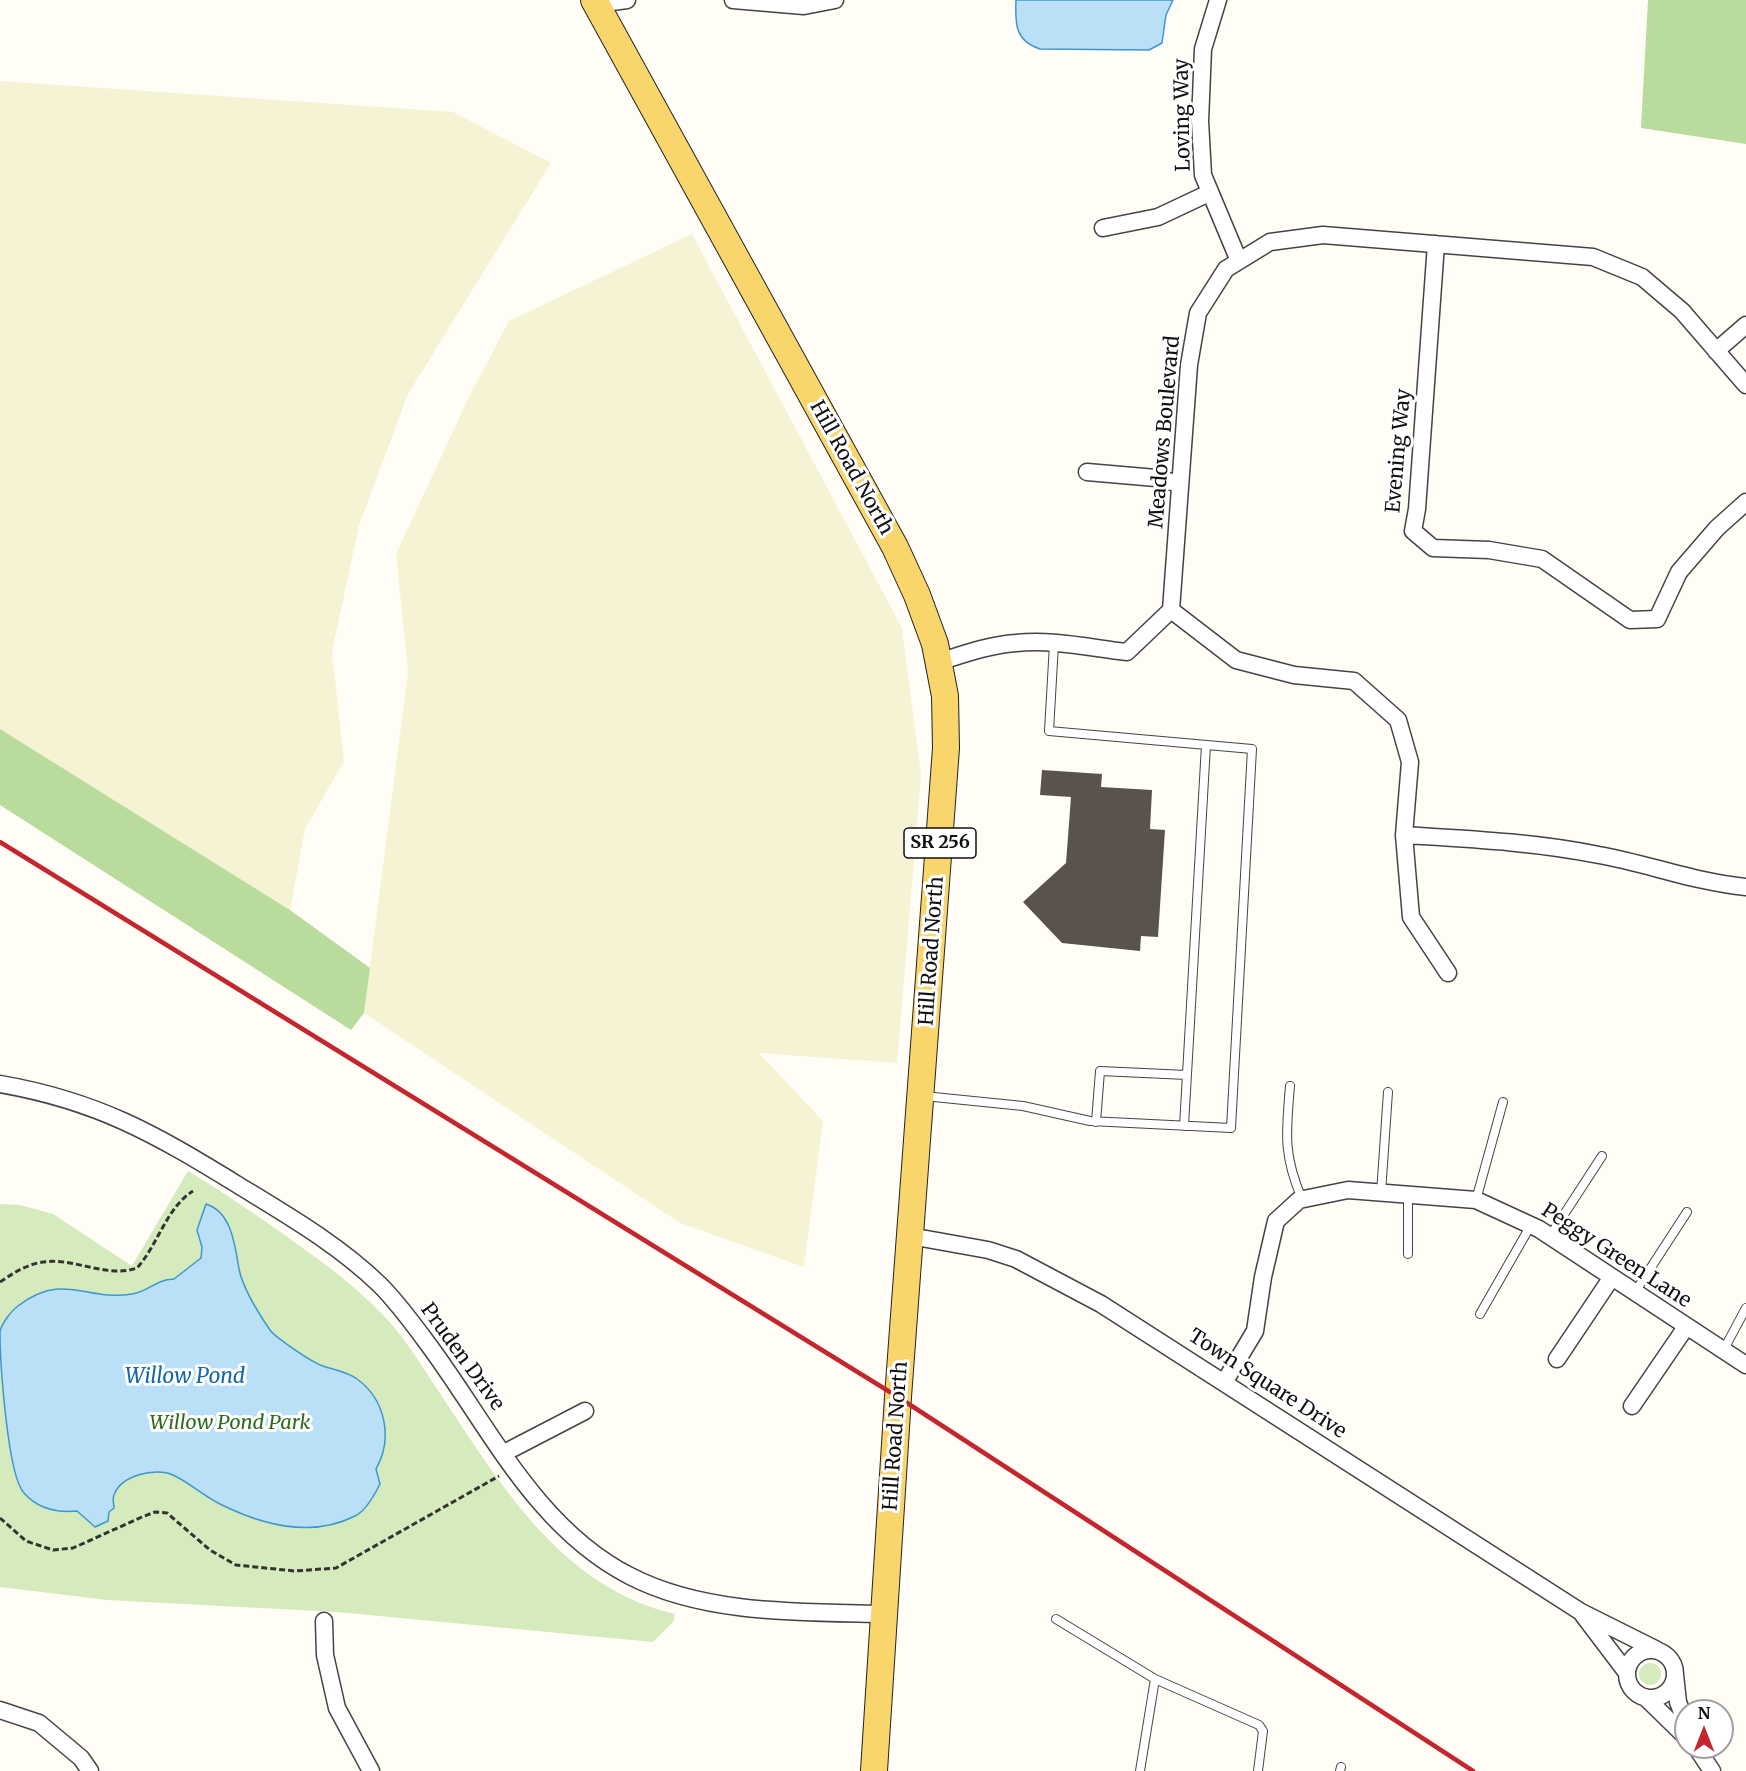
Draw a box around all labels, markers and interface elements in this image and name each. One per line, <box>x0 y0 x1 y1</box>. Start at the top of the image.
street label: Loving Way <box>1170 58 1196 172</box>
street label: Meadows Boulevard <box>1145 335 1185 529</box>
street label: Evening Way <box>1382 388 1416 514</box>
street label: Hill Road North <box>804 397 898 539</box>
road number: SR 256 <box>904 828 976 858</box>
street label: Hill Road North <box>915 876 949 1026</box>
street label: Peggy Green Lane <box>1537 1199 1695 1313</box>
street label: Pruden Drive <box>415 1299 509 1415</box>
street label: Town Square Drive <box>1184 1324 1350 1444</box>
street label: Hill Road North <box>879 1361 913 1511</box>
water label: Willow Pond <box>125 1364 245 1390</box>
park label: Willow Pond Park <box>150 1411 310 1435</box>
north arrow <box>1674 1699 1734 1759</box>
text: N <box>1698 1703 1710 1723</box>

